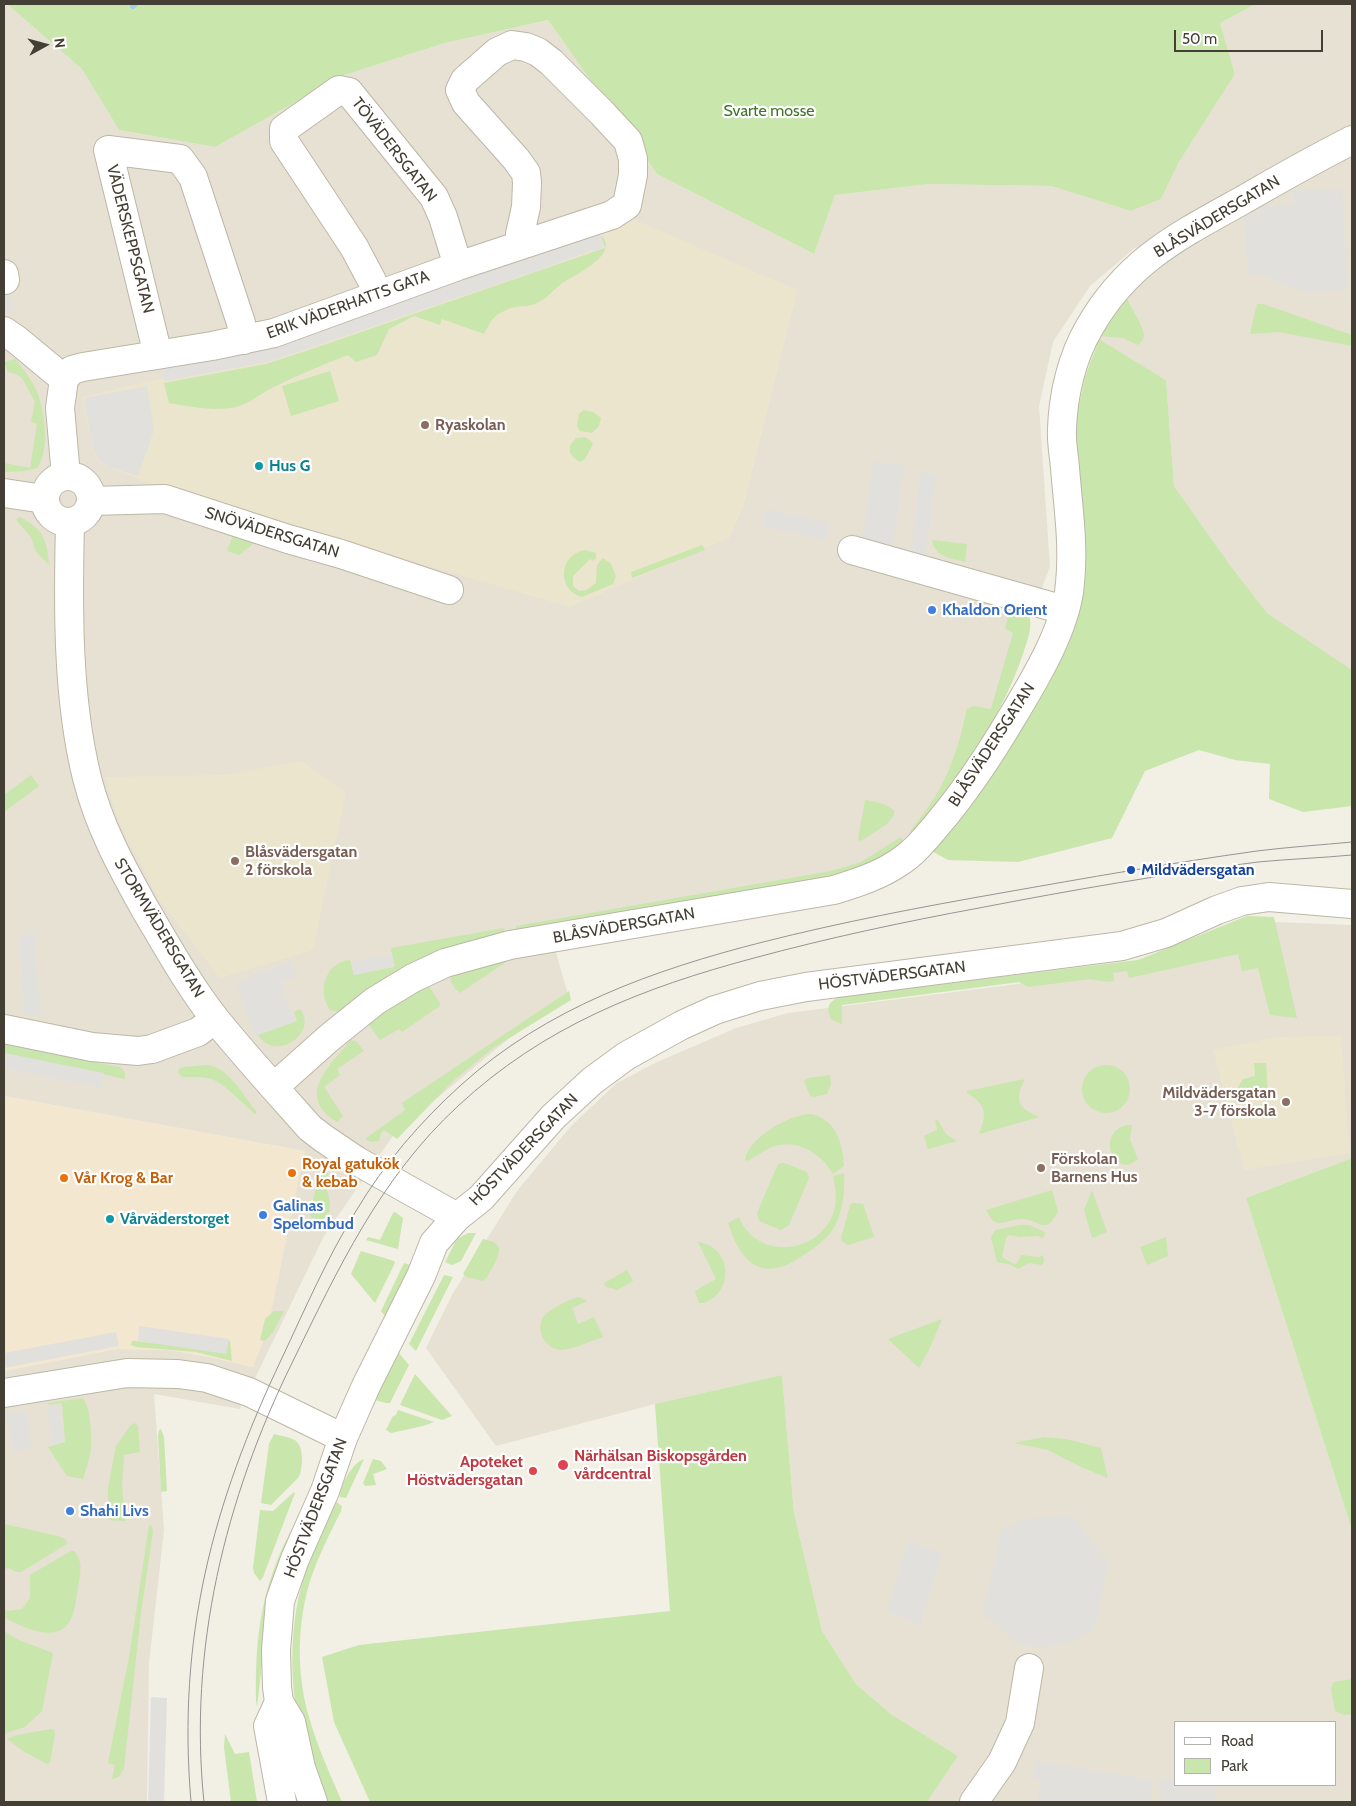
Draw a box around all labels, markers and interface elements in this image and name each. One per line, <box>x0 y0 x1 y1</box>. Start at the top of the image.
north arrow <box>20 20 70 70</box>
scale bar <box>1176 20 1325 52</box>
text: 50 m <box>1182 30 1217 48</box>
text: N <box>50 37 69 49</box>
street label: TÖVÄDERSGATAN <box>347 94 441 206</box>
park label: Svarte mosse <box>723 101 815 121</box>
street label: VÄDERSKEPPSGATAN <box>102 163 158 315</box>
street label: BLÅSVÄDERSGATAN <box>1151 172 1283 262</box>
street label: ERIK VÄDERHATTS GATA <box>264 267 432 343</box>
place label: Ryaskolan <box>435 415 506 435</box>
marker: Ryaskolan <box>419 419 431 431</box>
place label: Hus G <box>269 456 310 476</box>
marker: Hus G <box>253 460 265 472</box>
street label: SNÖVÄDERSGATAN <box>202 503 342 563</box>
place label: Khaldon Orient <box>942 600 1047 620</box>
marker: Khaldon Orient <box>926 604 938 616</box>
street label: BLÅSVÄDERSGATAN <box>945 680 1039 810</box>
place label: Blåsvädersgatan 2 förskola <box>245 842 357 880</box>
street label: STORMVÄDERSGATAN <box>110 855 208 1001</box>
marker: Blåsvädersgatan 2 förskola <box>229 855 241 867</box>
place label: Mildvädersgatan <box>1141 860 1255 880</box>
marker: Mildvädersgatan <box>1125 864 1137 876</box>
street label: BLÅSVÄDERSGATAN <box>552 904 696 948</box>
street label: HÖSTVÄDERSGATAN <box>817 957 967 995</box>
place label: Mildvädersgatan 3-7 förskola <box>1162 1083 1276 1121</box>
street label: HÖSTVÄDERSGATAN <box>466 1090 582 1210</box>
marker: Mildvädersgatan 3-7 förskola <box>1280 1096 1292 1108</box>
place label: Förskolan Barnens Hus <box>1051 1149 1138 1187</box>
place label: Royal gatukök & kebab <box>302 1154 399 1192</box>
marker: Förskolan Barnens Hus <box>1035 1162 1047 1174</box>
marker: Royal gatukök & kebab <box>286 1167 298 1179</box>
place label: Vår Krog & Bar <box>74 1168 173 1188</box>
marker: Vår Krog & Bar <box>58 1172 70 1184</box>
place label: Galinas Spelombud <box>273 1196 354 1234</box>
place label: Vårväderstorget <box>120 1209 229 1229</box>
marker: Galinas Spelombud <box>257 1209 269 1221</box>
marker: Vårväderstorget <box>104 1213 116 1225</box>
street label: HÖSTVÄDERSGATAN <box>280 1435 352 1581</box>
place label: Närhälsan Biskopsgården vårdcentral <box>574 1446 747 1484</box>
place label: Apoteket Höstvädersgatan <box>407 1452 523 1490</box>
marker: Närhälsan Biskopsgården vårdcentral <box>556 1458 570 1472</box>
marker: Apoteket Höstvädersgatan <box>527 1465 539 1477</box>
place label: Shahi Livs <box>80 1501 149 1521</box>
marker: Shahi Livs <box>64 1505 76 1517</box>
legend <box>1174 1721 1336 1786</box>
text: Road <box>1221 1732 1254 1750</box>
text: Park <box>1221 1757 1248 1775</box>

